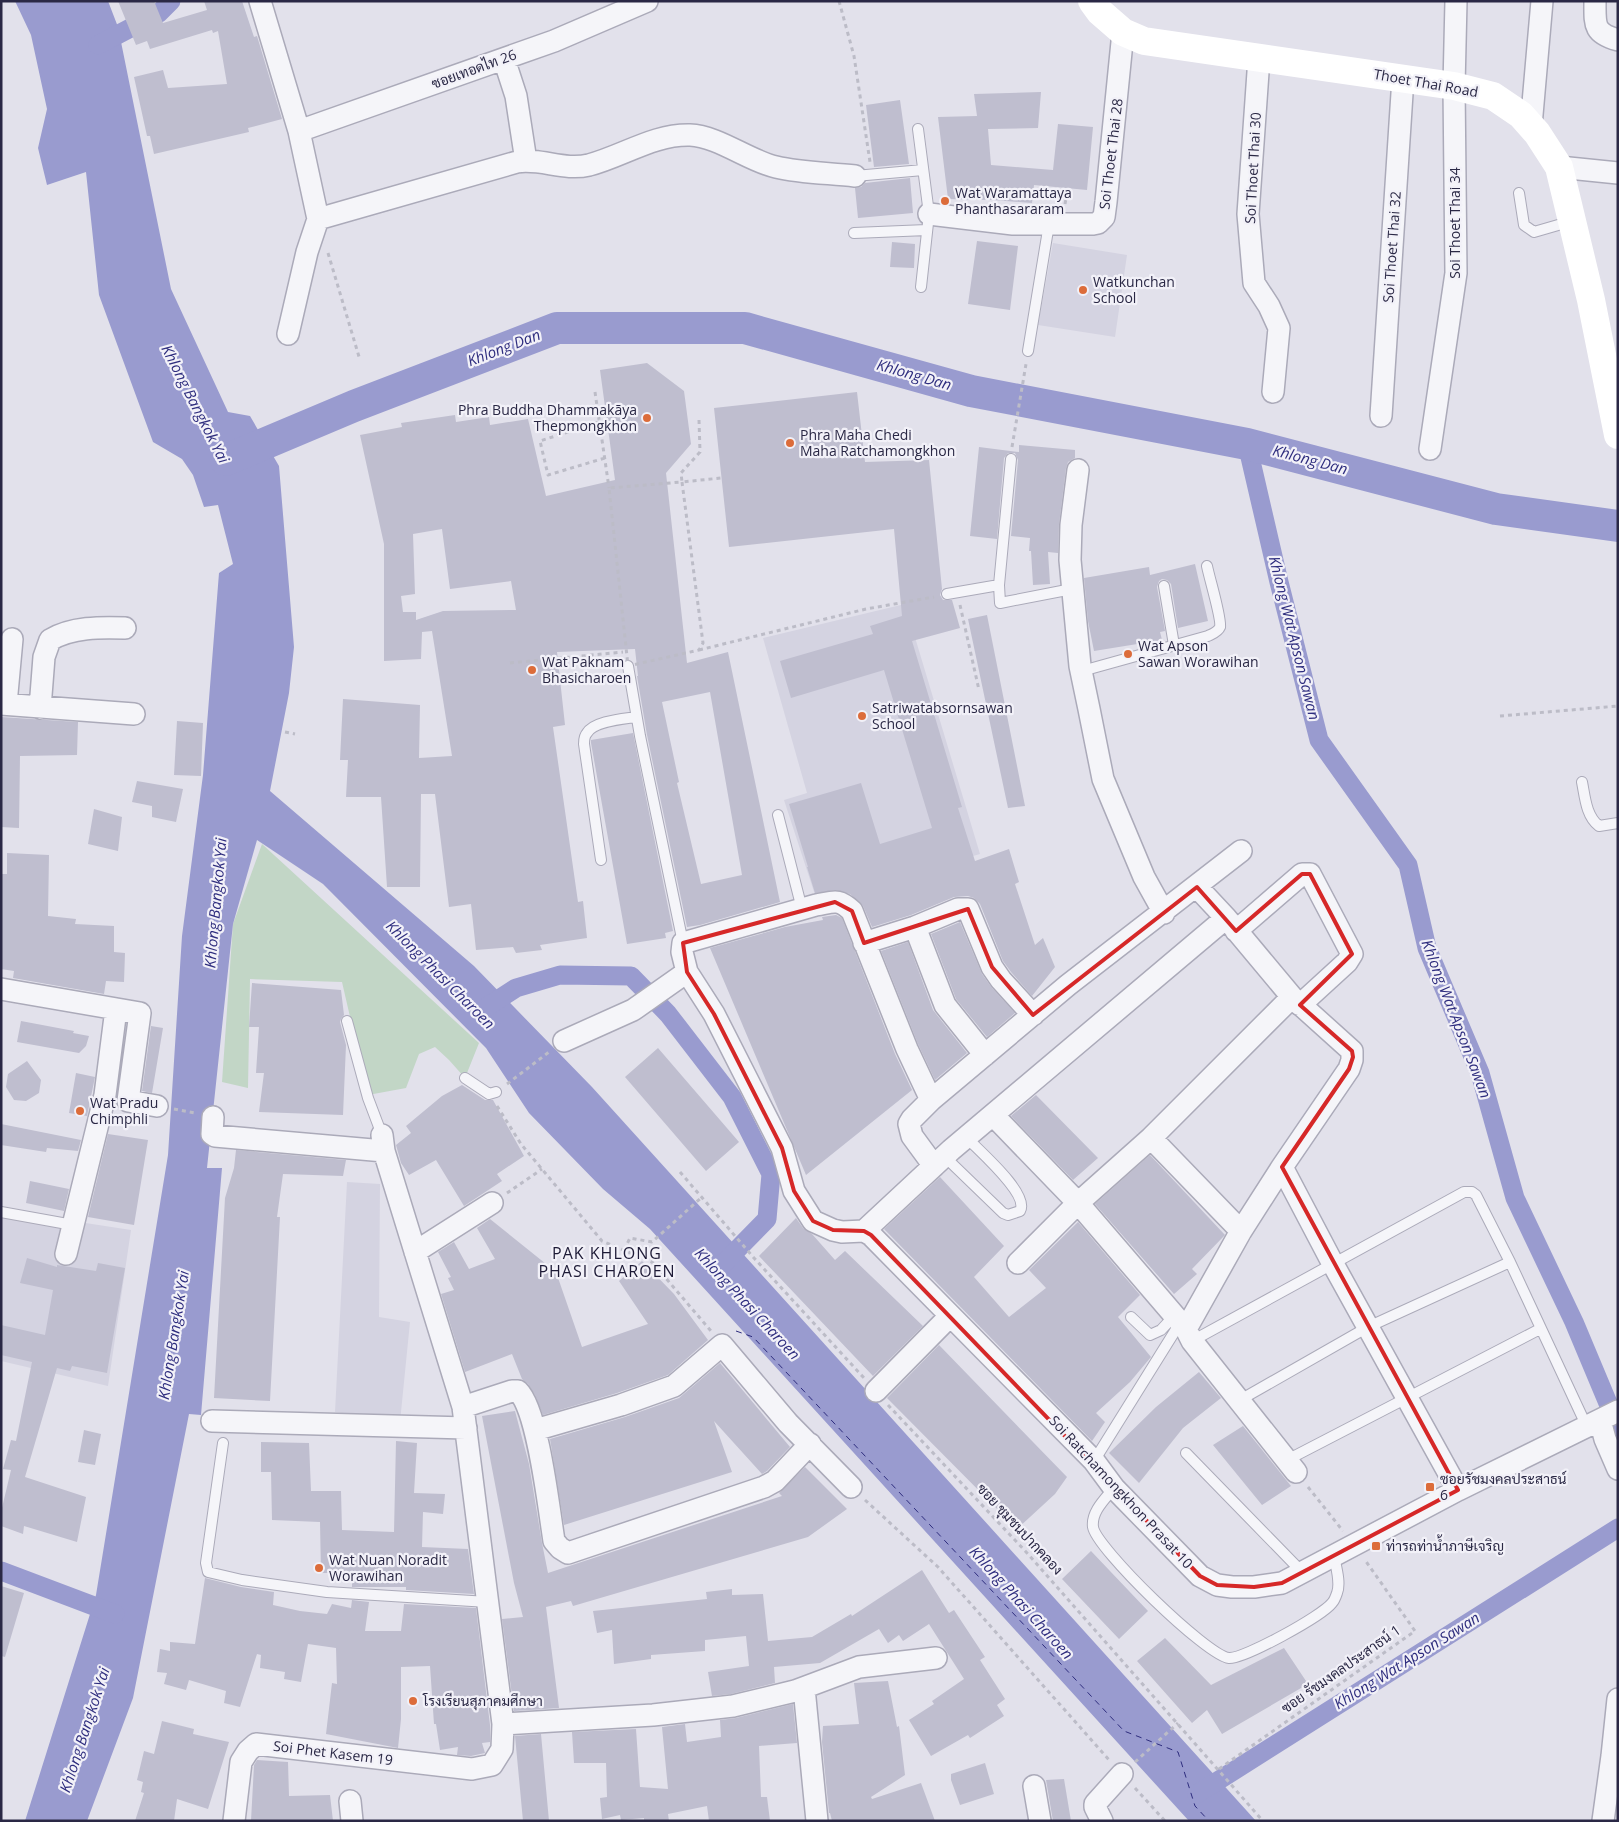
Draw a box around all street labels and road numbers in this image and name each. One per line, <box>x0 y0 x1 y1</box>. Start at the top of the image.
street label: ซอยเทอดไท 26 <box>429 44 519 93</box>
street label: Thoet Thai Road <box>1372 64 1480 101</box>
street label: Soi Thoet Thai 28 <box>1094 97 1127 211</box>
street label: Soi Thoet Thai 30 <box>1240 112 1265 224</box>
street label: Soi Thoet Thai 34 <box>1445 167 1464 279</box>
street label: Soi Thoet Thai 32 <box>1378 191 1405 303</box>
street label: Soi Ratchamongkhon Prasat 10 <box>1045 1411 1198 1572</box>
street label: ซอย ชุมชนปากคลอง <box>972 1479 1068 1579</box>
street label: ซอย รัชมงคลประสาธน์ 1 <box>1277 1620 1404 1717</box>
street label: Soi Phet Kasem 19 <box>272 1736 394 1769</box>

